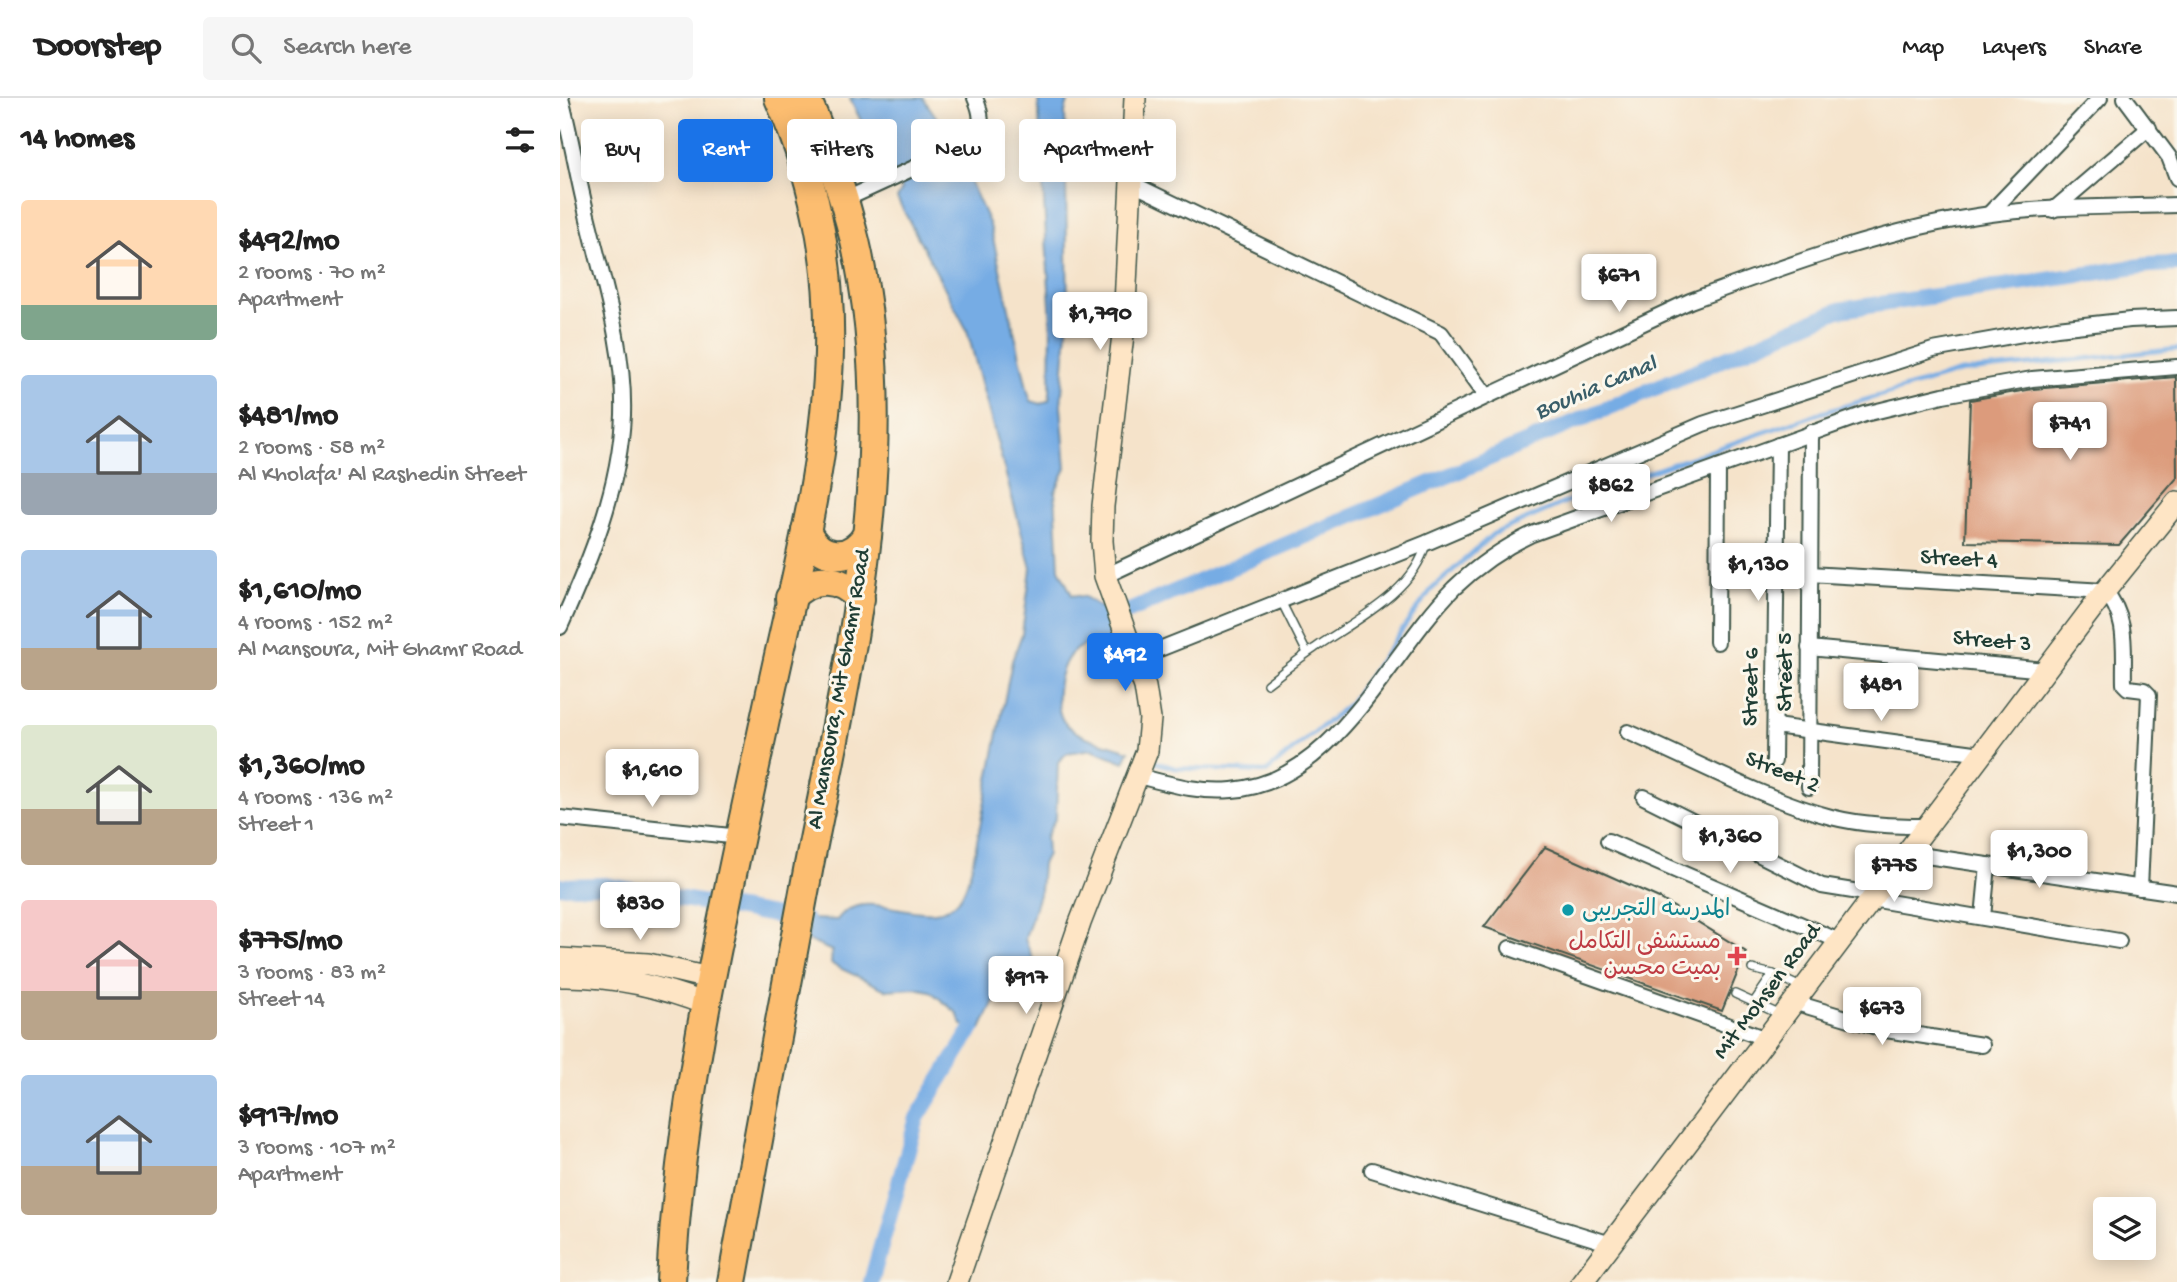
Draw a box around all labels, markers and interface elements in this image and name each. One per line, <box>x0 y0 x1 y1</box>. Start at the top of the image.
search box <box>203 17 693 80</box>
text: Doorstep <box>35 29 161 67</box>
icon: search <box>227 29 265 67</box>
text: Search here <box>283 33 411 64</box>
text: Map <box>1902 34 1944 63</box>
text: Layers <box>1982 34 2046 63</box>
text: Share <box>2084 34 2142 63</box>
chip: Buy <box>581 119 664 182</box>
chip: Rent <box>678 119 773 182</box>
chip: Filters <box>787 119 897 182</box>
chip: New <box>911 119 1005 182</box>
chip: Apartment <box>1019 119 1176 182</box>
icon: filters <box>501 121 539 159</box>
text: 14 homes <box>21 123 134 158</box>
text: $492/mo <box>238 225 339 260</box>
icon: home <box>77 228 161 312</box>
pin: $671 <box>1578 254 1660 314</box>
text: 2 rooms · 70 m² <box>238 260 386 287</box>
text: $671 <box>1597 263 1641 290</box>
text: Apartment <box>238 287 342 314</box>
pin: $1,790 <box>1043 292 1157 352</box>
text: $1,790 <box>1068 301 1132 328</box>
water label: Bouhia Canal <box>1531 350 1663 428</box>
text: $481/mo <box>238 400 338 435</box>
pin: $741 <box>2029 402 2111 462</box>
icon: home <box>77 403 161 487</box>
text: $741 <box>2049 411 2091 438</box>
text: 2 rooms · 58 m² <box>238 435 385 462</box>
text: Al Kholafa' Al Rashedin Street <box>238 462 526 489</box>
pin: $862 <box>1570 464 1652 524</box>
text: $862 <box>1588 473 1634 500</box>
pin: $1,130 <box>1701 544 1815 603</box>
street label: Street 4 <box>1920 544 1999 576</box>
street label: Al Mansoura, Mit Ghamr Road <box>802 545 878 831</box>
text: $1,130 <box>1727 552 1789 579</box>
text: $1,610/mo <box>238 575 361 610</box>
icon: home <box>77 578 161 662</box>
text: 4 rooms · 152 m² <box>238 610 393 637</box>
street label: Street 3 <box>1952 625 2032 659</box>
street label: Street 5 <box>1773 633 1800 711</box>
pin: $492 <box>1084 634 1166 693</box>
text: Al Mansoura, Mit Ghamr Road <box>238 637 522 664</box>
text: $492 <box>1103 642 1147 669</box>
street label: Street 6 <box>1738 647 1766 726</box>
pin: $481 <box>1840 664 1922 723</box>
text: $481 <box>1859 672 1903 699</box>
street label: Street 2 <box>1741 746 1823 800</box>
text: $1,360/mo <box>238 750 365 785</box>
pin: $1,610 <box>595 750 709 809</box>
icon: home <box>77 753 161 837</box>
text: $1,610 <box>622 758 682 785</box>
text: 4 rooms · 136 m² <box>238 785 393 812</box>
text: Street 1 <box>238 812 314 839</box>
pin: $1,360 <box>1673 816 1787 875</box>
text: $1,360 <box>1698 824 1762 851</box>
pin: $1,300 <box>1982 830 2096 890</box>
text: $1,300 <box>2007 839 2071 866</box>
pin: $775 <box>1853 844 1935 904</box>
text: $775 <box>1871 853 1917 880</box>
pin: $830 <box>599 882 681 942</box>
text: $830 <box>616 891 664 918</box>
place label: المدرسه التجريبى <box>1582 897 1730 924</box>
marker: المدرسه التجريبى <box>1560 902 1576 918</box>
street label: Mit Mohsen Road <box>1708 918 1829 1065</box>
text: $775/mo <box>238 925 343 960</box>
icon: home <box>77 928 161 1012</box>
place label: مستشفى التكامل بميت محسن <box>1568 930 1721 983</box>
marker: مستشفى التكامل بميت محسن <box>1727 946 1747 966</box>
pin: $917 <box>985 956 1067 1016</box>
text: 3 rooms · 83 m² <box>238 960 386 987</box>
text: $917 <box>1004 965 1048 992</box>
text: Street 14 <box>238 987 325 1014</box>
pin: $673 <box>1841 988 1923 1047</box>
text: $673 <box>1859 996 1905 1023</box>
text: $917/mo <box>238 1100 338 1135</box>
icon: home <box>77 1103 161 1187</box>
text: 3 rooms · 107 m² <box>238 1135 396 1162</box>
text: Apartment <box>238 1162 342 1189</box>
map controls <box>2093 1197 2156 1260</box>
button: layers <box>2093 1197 2156 1260</box>

